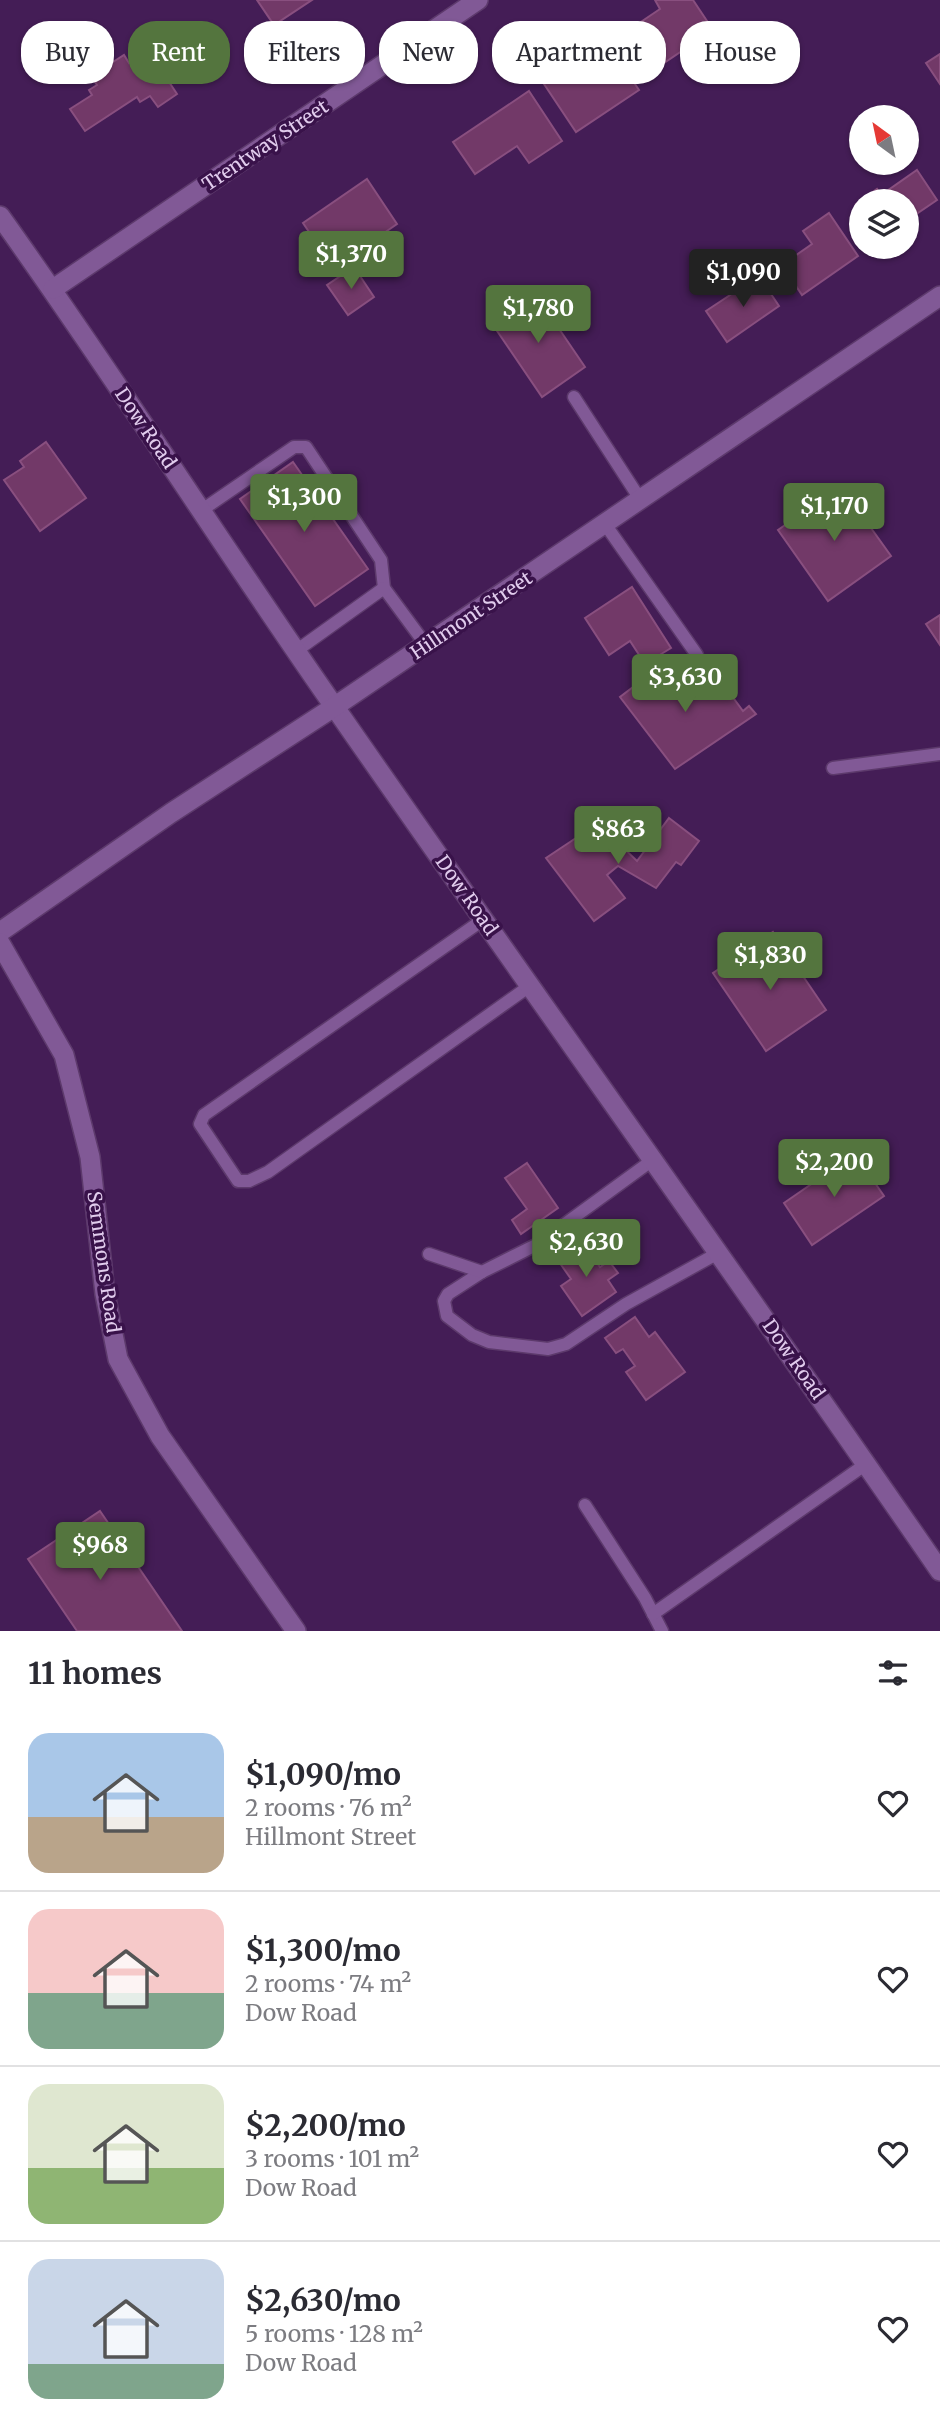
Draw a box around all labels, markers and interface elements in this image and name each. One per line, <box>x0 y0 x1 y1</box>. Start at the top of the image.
chip: Buy <box>21 21 114 84</box>
chip: Rent <box>128 21 230 84</box>
chip: Filters <box>244 21 365 84</box>
chip: New <box>379 21 478 84</box>
chip: Apartment <box>492 21 666 84</box>
chip: House <box>680 21 800 84</box>
street label: Trentway Street <box>197 94 333 196</box>
north arrow <box>849 105 919 175</box>
map controls <box>849 105 919 259</box>
button: layers <box>849 189 919 259</box>
pin: $1,370 <box>294 232 408 291</box>
text: $1,370 <box>315 239 387 268</box>
pin: $1,090 <box>686 250 800 309</box>
text: $1,090 <box>705 257 781 286</box>
pin: $1,780 <box>481 286 595 345</box>
text: $1,780 <box>502 293 574 322</box>
street label: Dow Road <box>110 383 182 473</box>
pin: $1,300 <box>247 475 361 534</box>
text: $1,300 <box>266 482 342 511</box>
pin: $1,170 <box>777 484 891 543</box>
text: $1,170 <box>799 491 869 520</box>
street label: Hillmont Street <box>406 565 537 665</box>
pin: $3,630 <box>628 654 742 714</box>
text: $3,630 <box>648 662 722 691</box>
pin: $863 <box>577 806 659 866</box>
text: $863 <box>590 814 646 843</box>
street label: Dow Road <box>431 850 503 940</box>
pin: $1,830 <box>713 932 827 992</box>
text: $1,830 <box>733 940 807 969</box>
pin: $2,200 <box>777 1140 891 1199</box>
text: $2,200 <box>794 1147 874 1176</box>
street label: Semmons Road <box>82 1190 126 1334</box>
pin: $2,630 <box>529 1220 643 1279</box>
text: $2,630 <box>548 1227 624 1256</box>
street label: Dow Road <box>758 1314 830 1404</box>
pin: $968 <box>59 1522 141 1582</box>
text: $968 <box>72 1530 128 1559</box>
text: 11 homes <box>28 1654 162 1692</box>
icon: filters <box>874 1654 912 1692</box>
text: $1,090/mo <box>245 1755 401 1793</box>
icon: home <box>84 1761 168 1845</box>
icon: heart <box>874 1784 912 1822</box>
text: 2 rooms · 76 m² <box>245 1793 412 1822</box>
text: Hillmont Street <box>245 1822 416 1851</box>
text: $1,300/mo <box>245 1931 401 1969</box>
icon: home <box>84 1937 168 2021</box>
icon: heart <box>874 1960 912 1998</box>
text: 2 rooms · 74 m² <box>245 1969 411 1998</box>
text: Dow Road <box>245 1998 357 2027</box>
text: $2,200/mo <box>245 2106 406 2144</box>
icon: home <box>84 2112 168 2196</box>
icon: heart <box>874 2135 912 2173</box>
text: 3 rooms · 101 m² <box>245 2144 419 2173</box>
text: Dow Road <box>245 2173 357 2202</box>
text: $2,630/mo <box>245 2281 401 2319</box>
icon: home <box>84 2287 168 2371</box>
icon: heart <box>874 2310 912 2348</box>
text: 5 rooms · 128 m² <box>245 2319 423 2348</box>
text: Dow Road <box>245 2348 357 2377</box>

